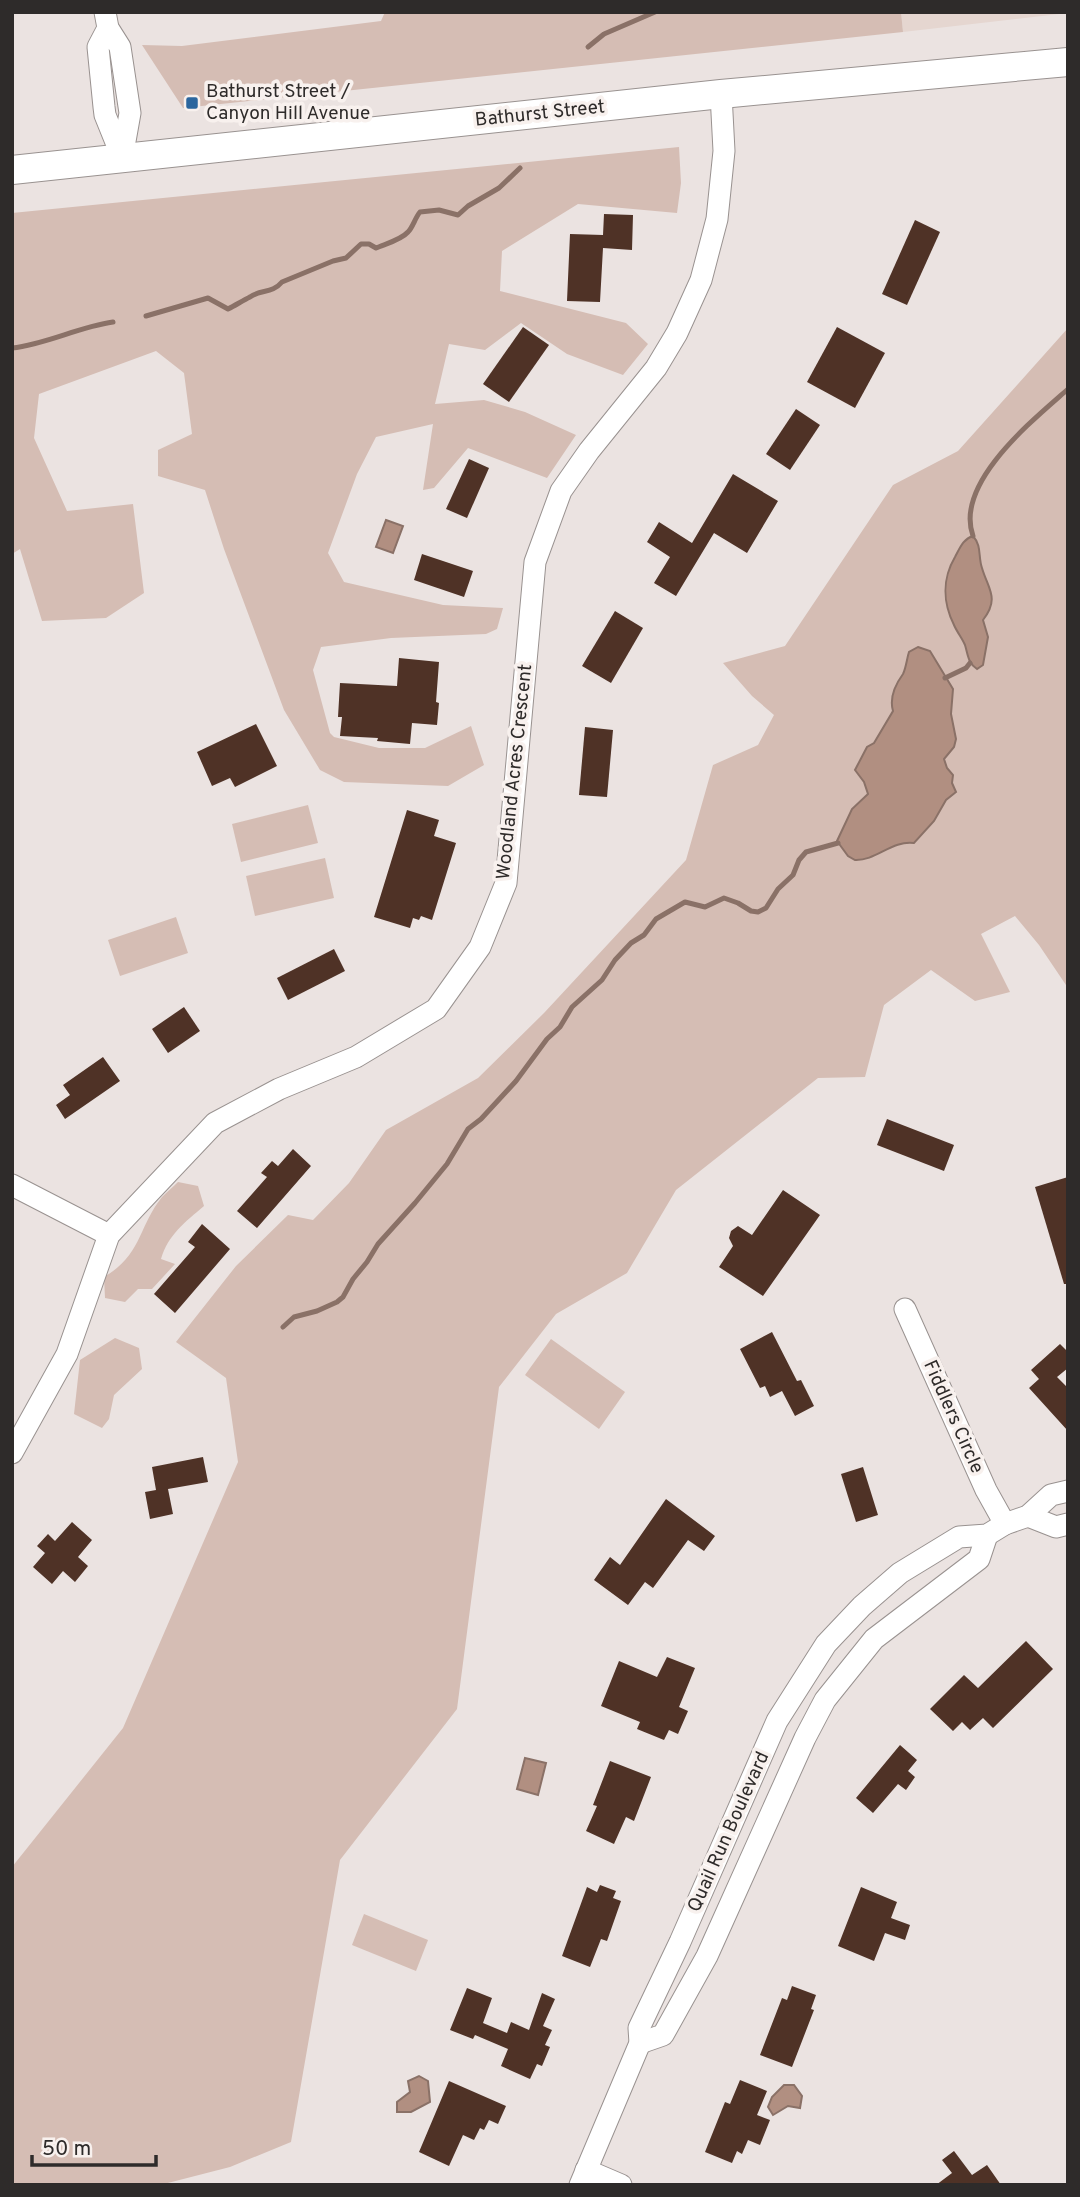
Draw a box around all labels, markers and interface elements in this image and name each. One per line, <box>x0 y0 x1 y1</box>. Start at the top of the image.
place label: Bathurst Street / Canyon Hill Avenue <box>206 80 370 126</box>
marker: Bathurst Street / Canyon Hill Avenue <box>184 95 200 111</box>
street label: Bathurst Street <box>474 95 606 133</box>
street label: Woodland Acres Crescent <box>492 663 538 881</box>
street label: Fiddlers Circle <box>917 1357 989 1477</box>
street label: Quail Run Boulevard <box>683 1748 775 1916</box>
scale bar <box>32 2124 156 2168</box>
text: 50 m <box>42 2136 91 2163</box>

